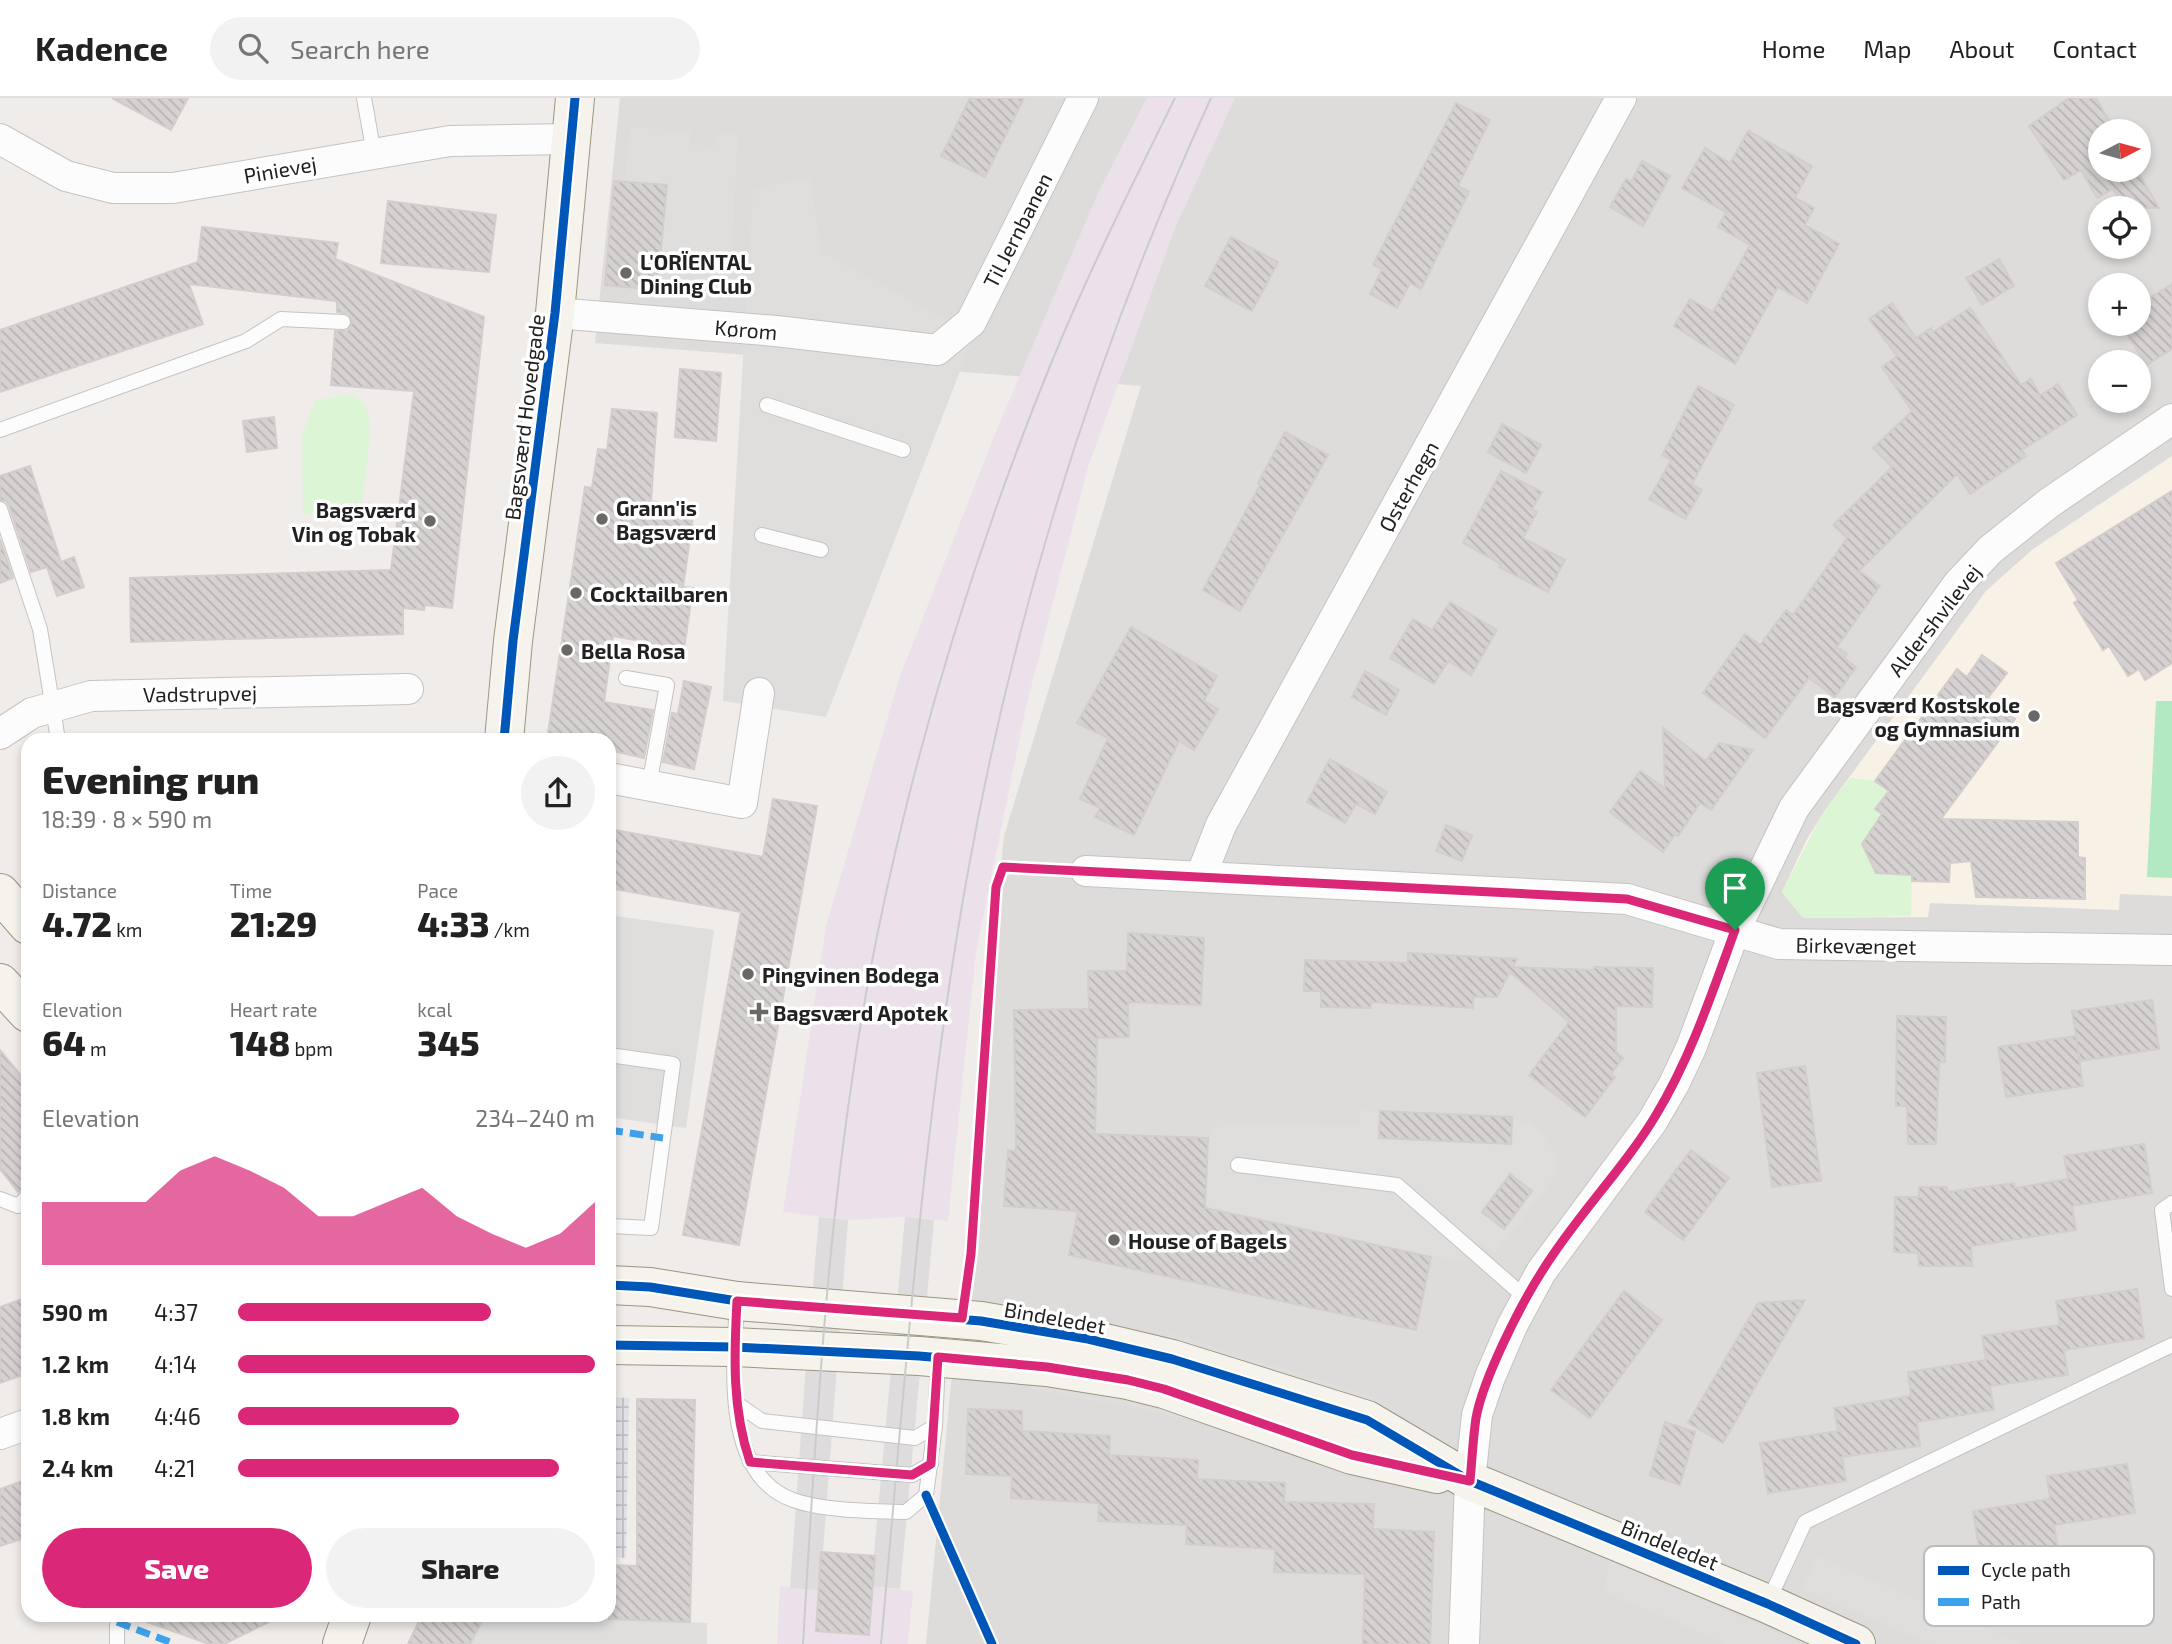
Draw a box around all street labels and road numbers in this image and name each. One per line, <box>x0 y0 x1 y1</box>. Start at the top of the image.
street label: Pinievej <box>242 150 319 189</box>
street label: Til Jernbanen <box>977 168 1057 292</box>
street label: Bagsværd Hovedgade <box>499 312 549 522</box>
street label: Kørom <box>714 314 778 344</box>
street label: Østerhegn <box>1373 436 1443 536</box>
street label: Aldershvilevej <box>1883 559 1986 682</box>
street label: Vadstrupvej <box>143 680 257 707</box>
street label: Birkevænget <box>1795 931 1917 959</box>
street label: Bindeledet <box>1002 1296 1108 1338</box>
street label: Bindeledet <box>1618 1513 1722 1575</box>

